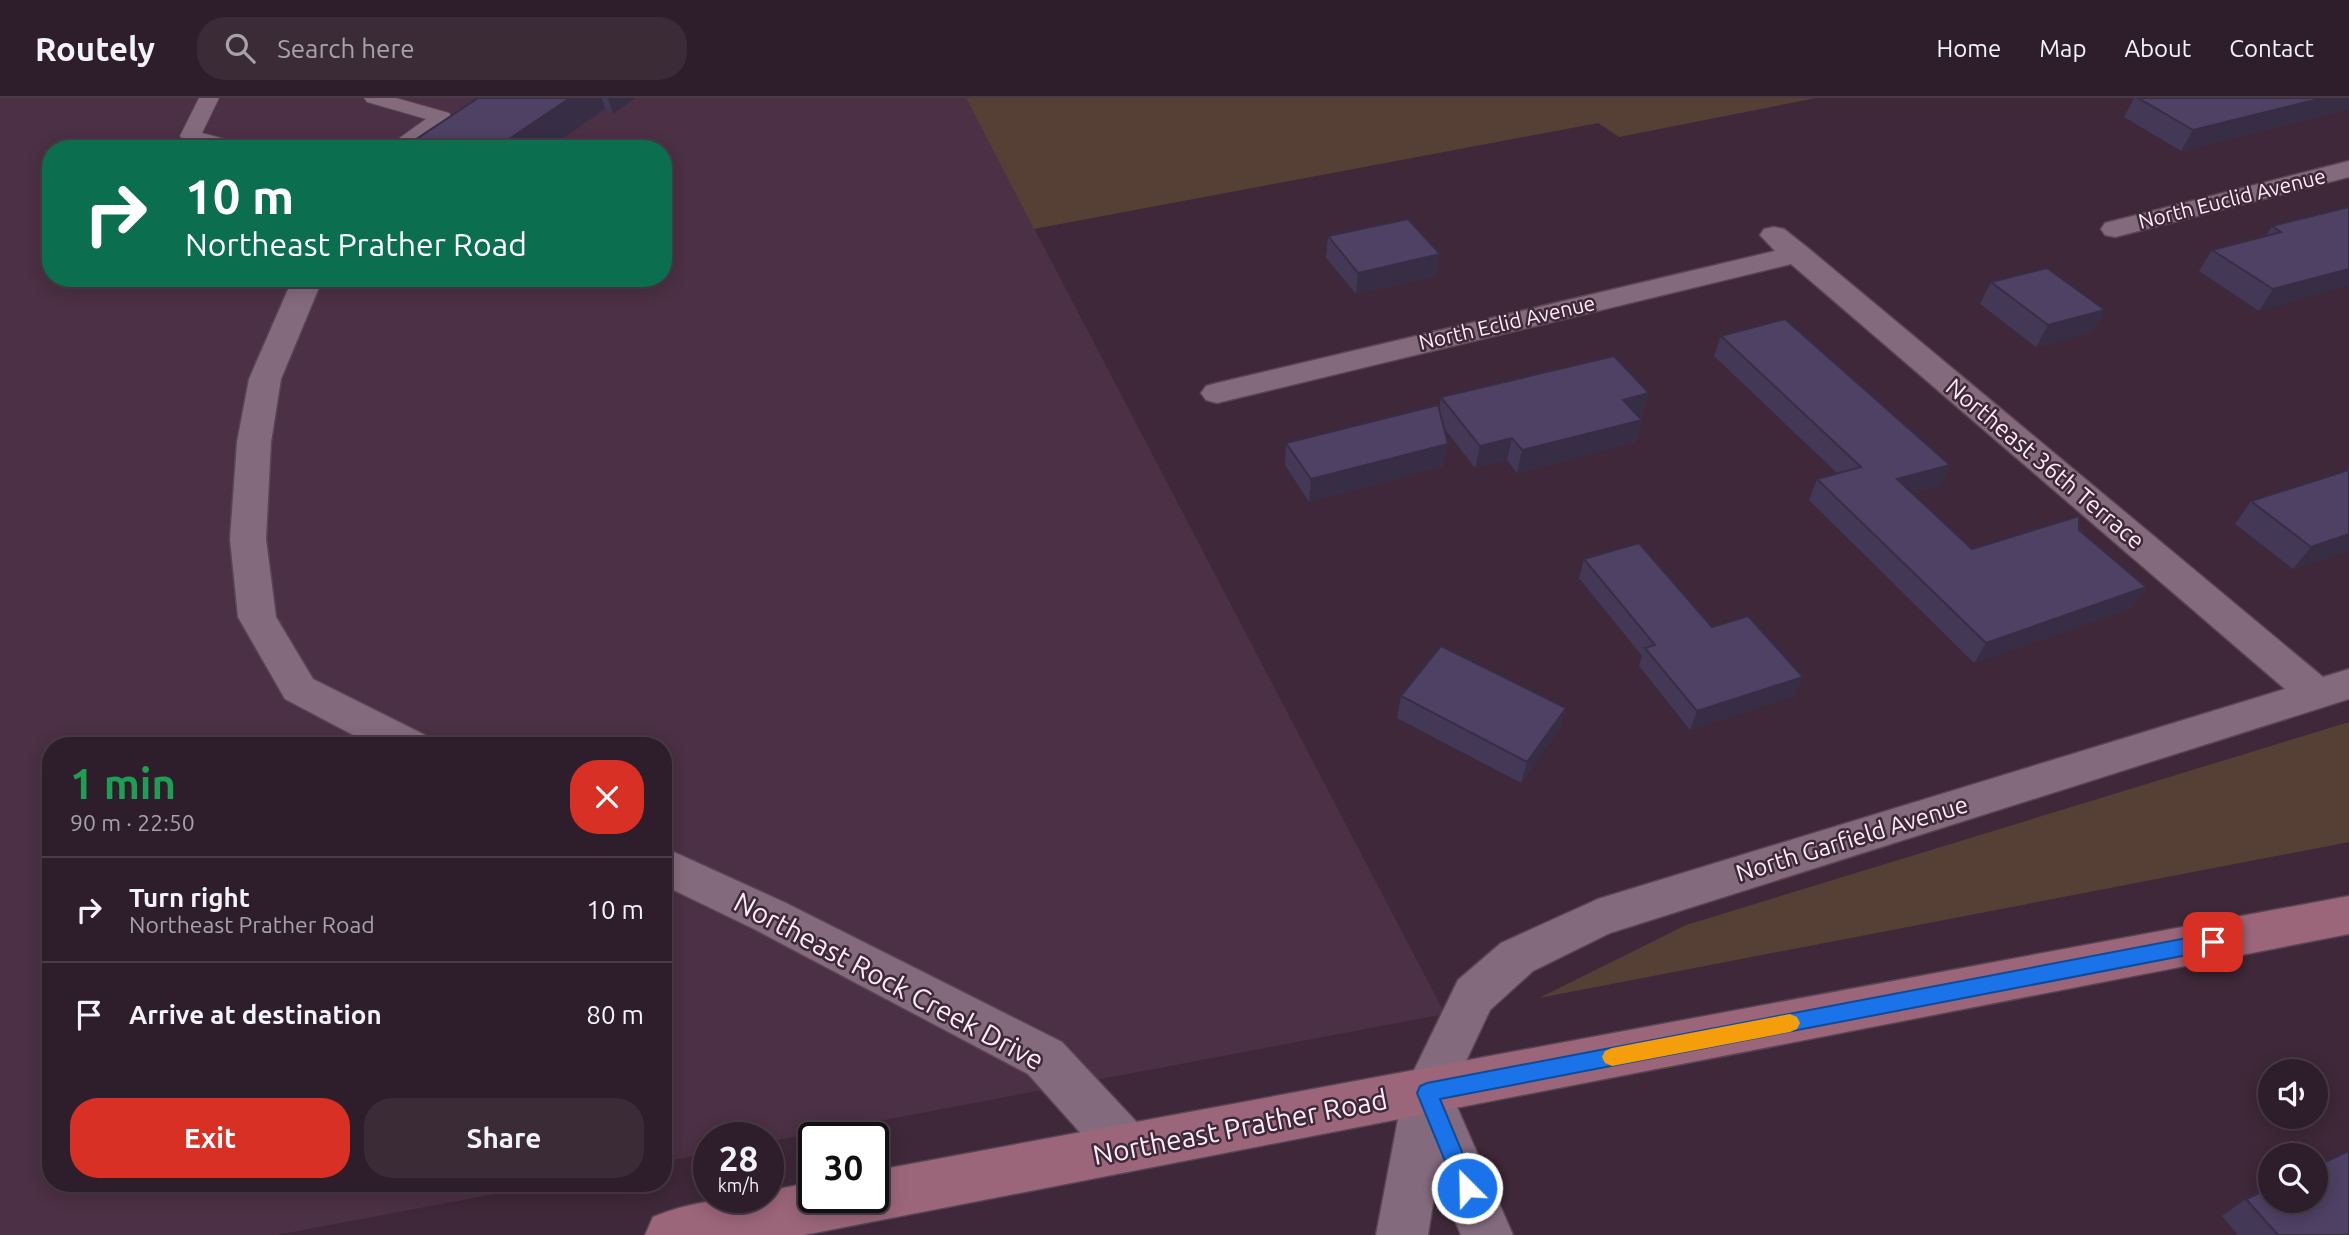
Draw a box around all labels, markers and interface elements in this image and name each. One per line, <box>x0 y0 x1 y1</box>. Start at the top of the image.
search box <box>197 17 687 80</box>
icon: search <box>221 29 259 67</box>
text: Routely <box>35 30 155 67</box>
text: Search here <box>277 34 415 63</box>
text: Home <box>1936 35 2001 62</box>
text: Map <box>2039 35 2086 62</box>
text: About <box>2124 35 2191 62</box>
text: Contact <box>2229 35 2314 62</box>
street label: North Euclid Avenue <box>2136 163 2328 233</box>
icon: right <box>70 168 161 259</box>
text: 10 m <box>185 168 294 223</box>
text: Northeast Prather Road <box>185 226 527 262</box>
street label: North Eclid Avenue <box>1416 290 1597 354</box>
street label: Northeast 36th Terrace <box>1941 373 2150 554</box>
text: 1 min <box>70 760 176 807</box>
button: close <box>570 760 644 834</box>
street label: North Garfield Avenue <box>1733 790 1971 887</box>
text: 90 m · 22:50 <box>70 810 195 835</box>
text: Turn right <box>129 883 250 912</box>
street label: Northeast Rock Creek Drive <box>729 886 1049 1075</box>
icon: right <box>70 891 108 929</box>
text: 10 m <box>586 895 644 924</box>
text: Northeast Prather Road <box>129 912 375 937</box>
pin <box>2183 912 2243 972</box>
icon: arrive <box>2194 923 2232 961</box>
icon: arrive <box>70 996 108 1034</box>
text: Arrive at destination <box>129 1000 382 1029</box>
text: 80 m <box>586 1000 644 1029</box>
map controls <box>2258 1059 2328 1213</box>
button: sound <box>2258 1059 2328 1129</box>
street label: Northeast Prather Road <box>1090 1083 1390 1170</box>
button: Exit <box>70 1098 350 1178</box>
button: Share <box>364 1098 644 1178</box>
speed limit sign: 30 <box>798 1122 889 1213</box>
text: 28 <box>719 1138 758 1178</box>
button: search <box>2258 1143 2328 1213</box>
position arrow <box>1430 1151 1504 1225</box>
text: km/h <box>718 1175 759 1195</box>

